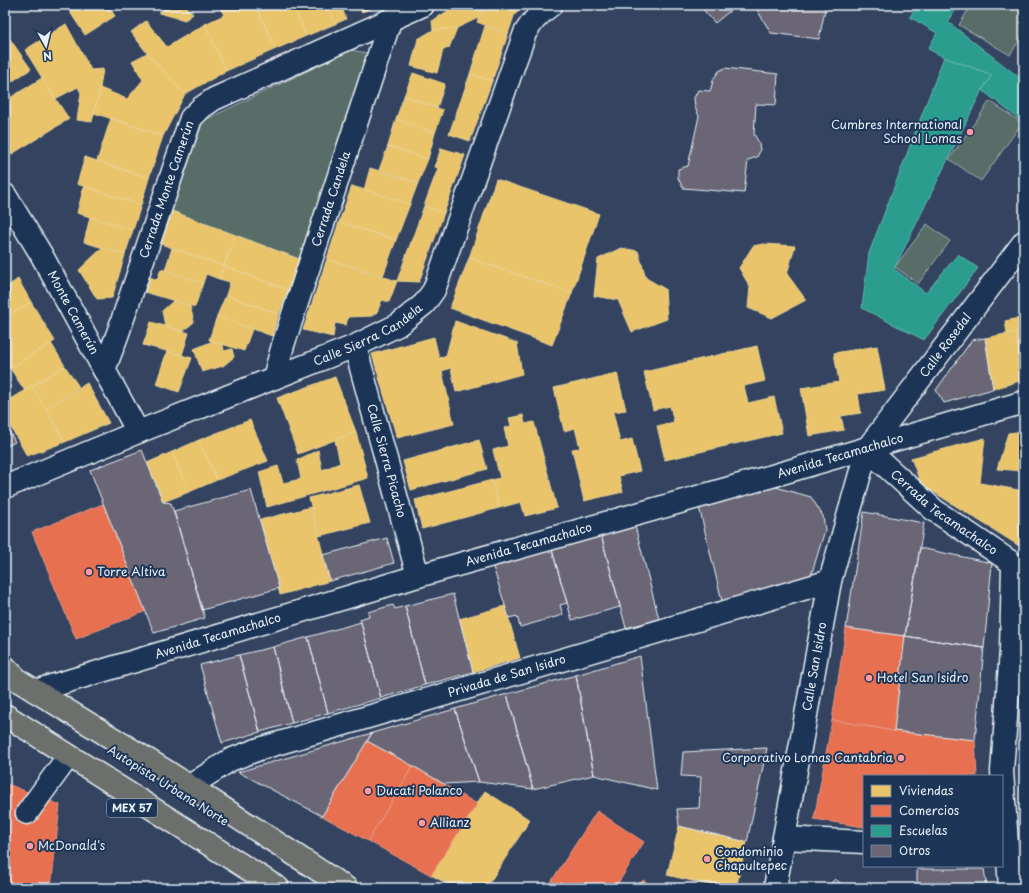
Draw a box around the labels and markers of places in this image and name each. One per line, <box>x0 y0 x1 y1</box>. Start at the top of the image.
place label: Cumbres International School Lomas <box>831 115 962 147</box>
marker: Cumbres International School Lomas <box>965 127 975 137</box>
place label: Torre Altiva <box>97 562 166 580</box>
marker: Torre Altiva <box>84 567 94 577</box>
place label: Hotel San Isidro <box>877 668 969 686</box>
marker: Hotel San Isidro <box>864 673 874 683</box>
place label: Corporativo Lomas Cantabria <box>722 748 893 766</box>
marker: Corporativo Lomas Cantabria <box>896 753 906 763</box>
place label: Ducati Polanco <box>376 781 463 799</box>
marker: Ducati Polanco <box>363 786 373 796</box>
place label: Allianz <box>430 813 470 831</box>
marker: Allianz <box>417 818 427 828</box>
place label: McDonald's <box>38 836 106 854</box>
marker: McDonald's <box>25 841 35 851</box>
place label: Condominio Chapultepec <box>715 842 787 874</box>
marker: Condominio Chapultepec <box>702 854 712 864</box>

